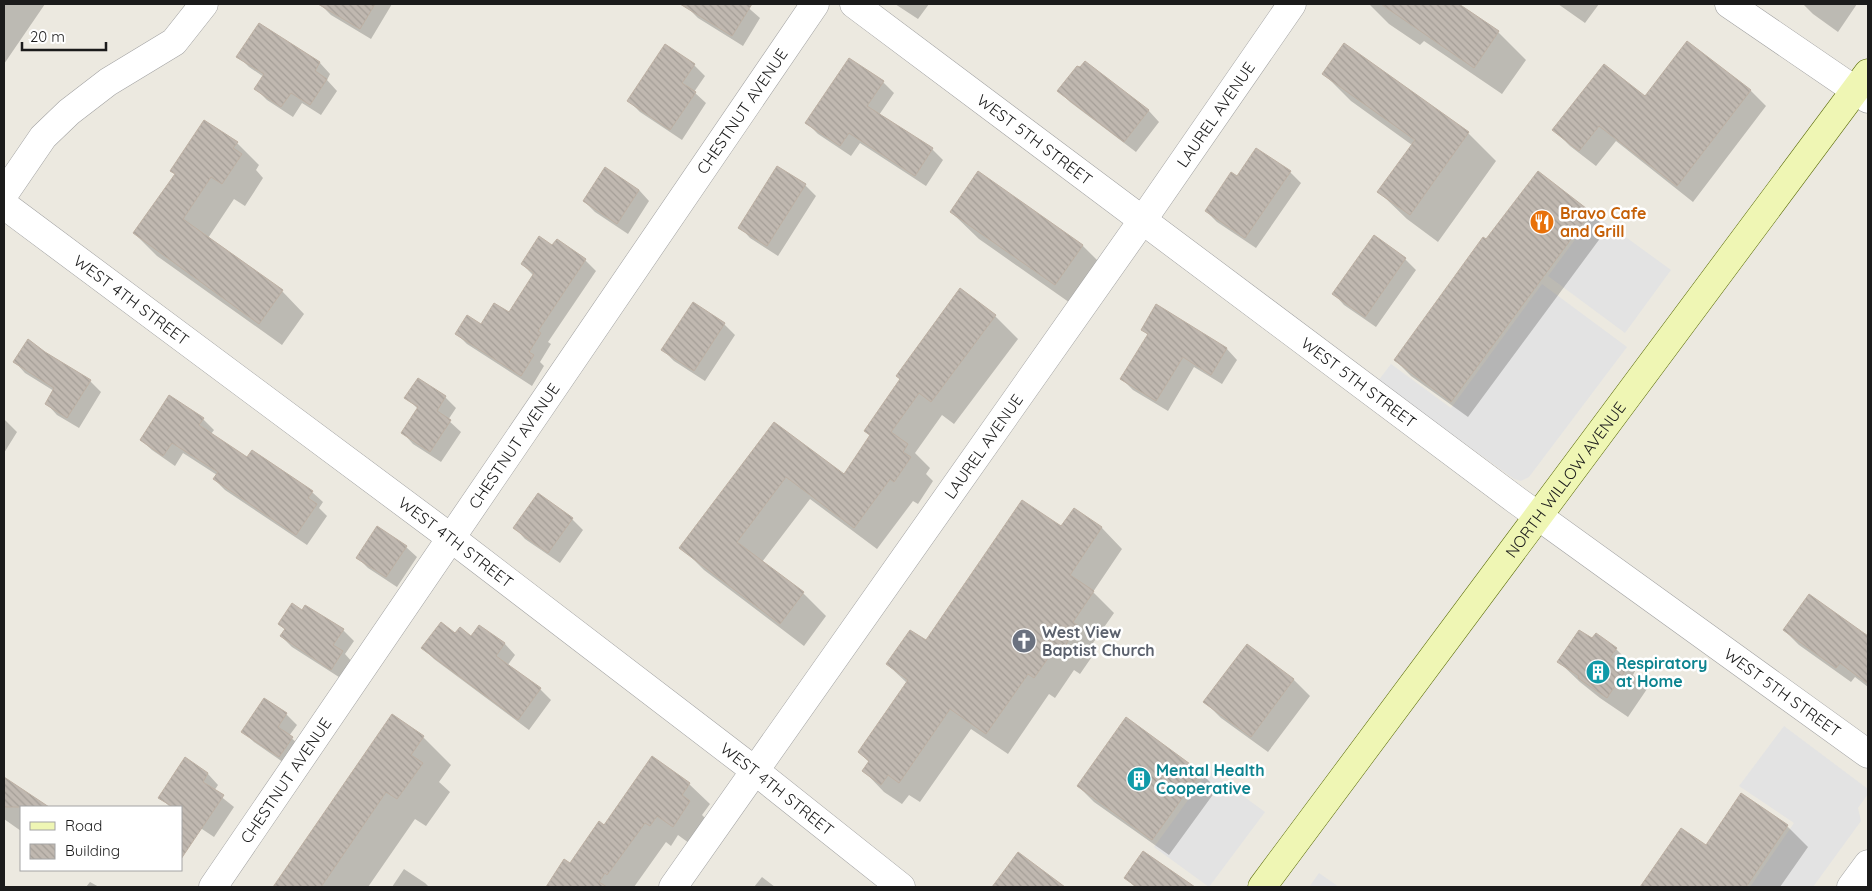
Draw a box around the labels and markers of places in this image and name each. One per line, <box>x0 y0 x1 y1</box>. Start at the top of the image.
place label: Bravo Cafe and Grill <box>1560 203 1647 241</box>
restaurant icon: Bravo Cafe and Grill <box>1529 209 1555 235</box>
place label: West View Baptist Church <box>1042 622 1155 660</box>
church icon: West View Baptist Church <box>1011 628 1037 654</box>
place label: Respiratory at Home <box>1616 653 1707 691</box>
building icon: Respiratory at Home <box>1585 659 1611 685</box>
place label: Mental Health Cooperative <box>1156 760 1265 798</box>
building icon: Mental Health Cooperative <box>1126 766 1152 792</box>

